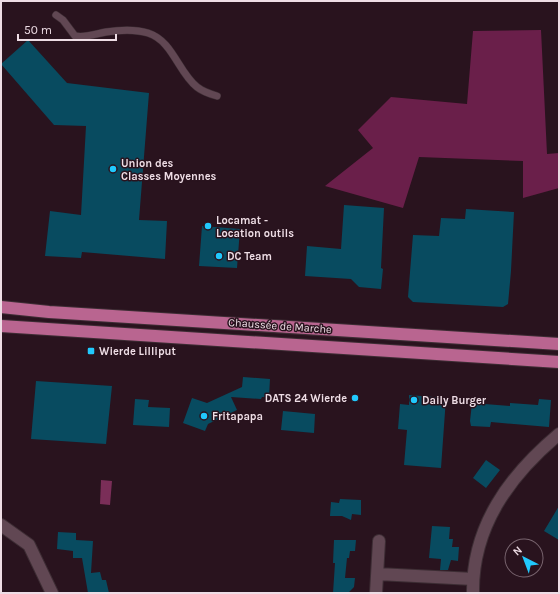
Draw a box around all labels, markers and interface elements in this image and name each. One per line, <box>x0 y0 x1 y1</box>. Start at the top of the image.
scale bar <box>18 16 116 42</box>
text: 50 m <box>24 23 52 37</box>
place label: Union des Classes Moyennes <box>121 157 217 183</box>
marker: Union des Classes Moyennes <box>108 164 118 174</box>
place label: Locamat - Location outils <box>216 214 294 240</box>
marker: Locamat - Location outils <box>203 221 213 231</box>
place label: DC Team <box>227 250 272 263</box>
marker: DC Team <box>214 251 224 261</box>
street label: Chaussée de Marche <box>228 316 333 336</box>
place label: Wierde Lilliput <box>99 345 176 358</box>
marker: Wierde Lilliput <box>86 346 96 356</box>
place label: DATS 24 Wierde <box>265 392 347 405</box>
marker: DATS 24 Wierde <box>350 393 360 403</box>
place label: Daily Burger <box>422 394 487 407</box>
marker: Daily Burger <box>409 395 419 405</box>
place label: Fritapapa <box>212 410 263 423</box>
marker: Fritapapa <box>199 411 209 421</box>
north arrow <box>504 538 544 578</box>
text: N <box>510 543 525 558</box>

